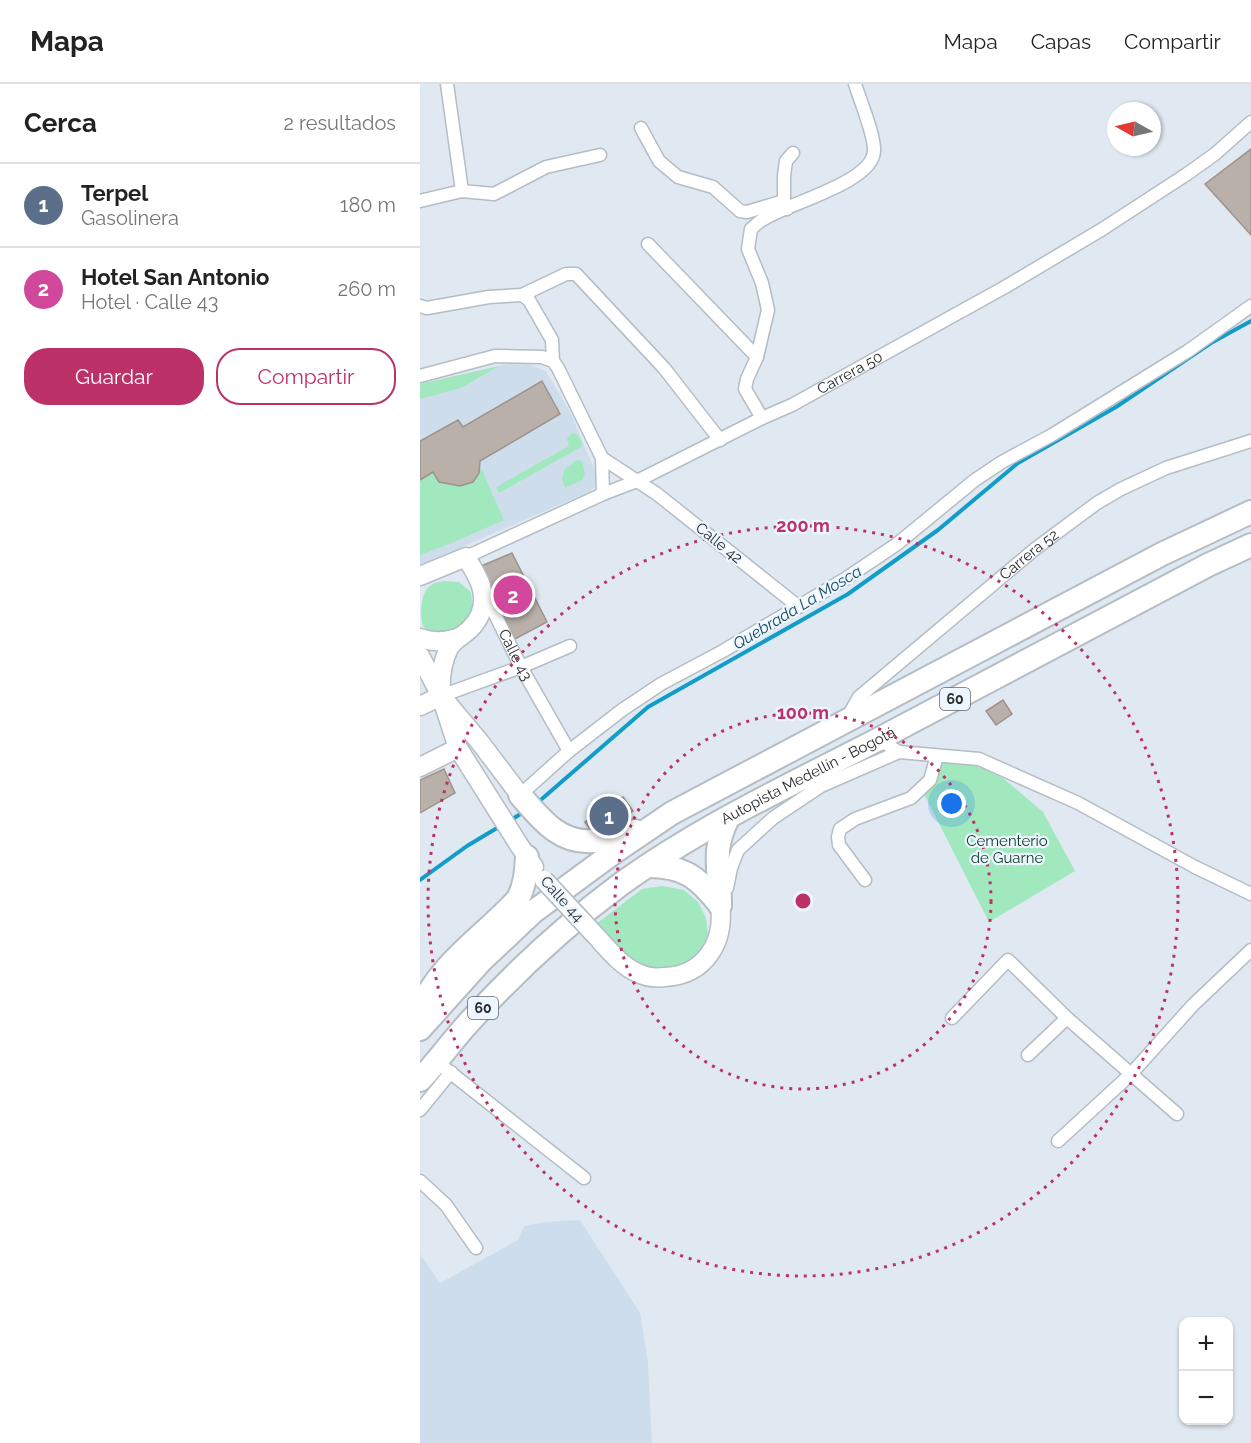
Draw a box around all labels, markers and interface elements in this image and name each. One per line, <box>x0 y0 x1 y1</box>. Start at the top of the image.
text: Mapa <box>30 25 104 58</box>
text: Mapa <box>943 29 998 54</box>
text: Capas <box>1031 29 1091 54</box>
text: Compartir <box>1124 29 1221 54</box>
north arrow <box>1107 102 1161 156</box>
text: Cerca <box>24 108 97 138</box>
text: 2 resultados <box>283 111 396 135</box>
text: Terpel <box>81 180 148 206</box>
text: 1 <box>39 193 48 217</box>
text: 180 m <box>340 193 396 217</box>
text: Gasolinera <box>81 206 179 230</box>
text: Hotel San Antonio <box>81 264 269 290</box>
text: 2 <box>38 277 49 301</box>
text: 260 m <box>338 277 396 301</box>
text: Hotel · Calle 43 <box>81 290 218 314</box>
button: Guardar <box>24 348 204 405</box>
button: Compartir <box>216 348 396 405</box>
street label: Carrera 50 <box>814 348 886 398</box>
text: 200 m <box>776 515 830 536</box>
street label: Calle 42 <box>692 519 746 567</box>
street label: Carrera 52 <box>996 525 1062 584</box>
water label: Quebrada La Mosca <box>730 561 865 653</box>
pin: 2 <box>494 572 532 618</box>
street label: Calle 43 <box>495 626 536 684</box>
road number: 60 <box>940 688 970 710</box>
text: 100 m <box>777 702 829 723</box>
street label: Autopista Medellín - Bogotá <box>718 723 898 828</box>
your location <box>937 789 966 818</box>
pin: 1 <box>590 794 628 838</box>
park label: Cementerio de Guarne <box>966 832 1048 867</box>
street label: Calle 44 <box>537 872 587 926</box>
centre of rings <box>793 891 813 911</box>
road number: 60 <box>468 997 498 1019</box>
map controls <box>1179 1317 1233 1425</box>
button: + <box>1179 1317 1233 1371</box>
button: − <box>1179 1371 1233 1425</box>

